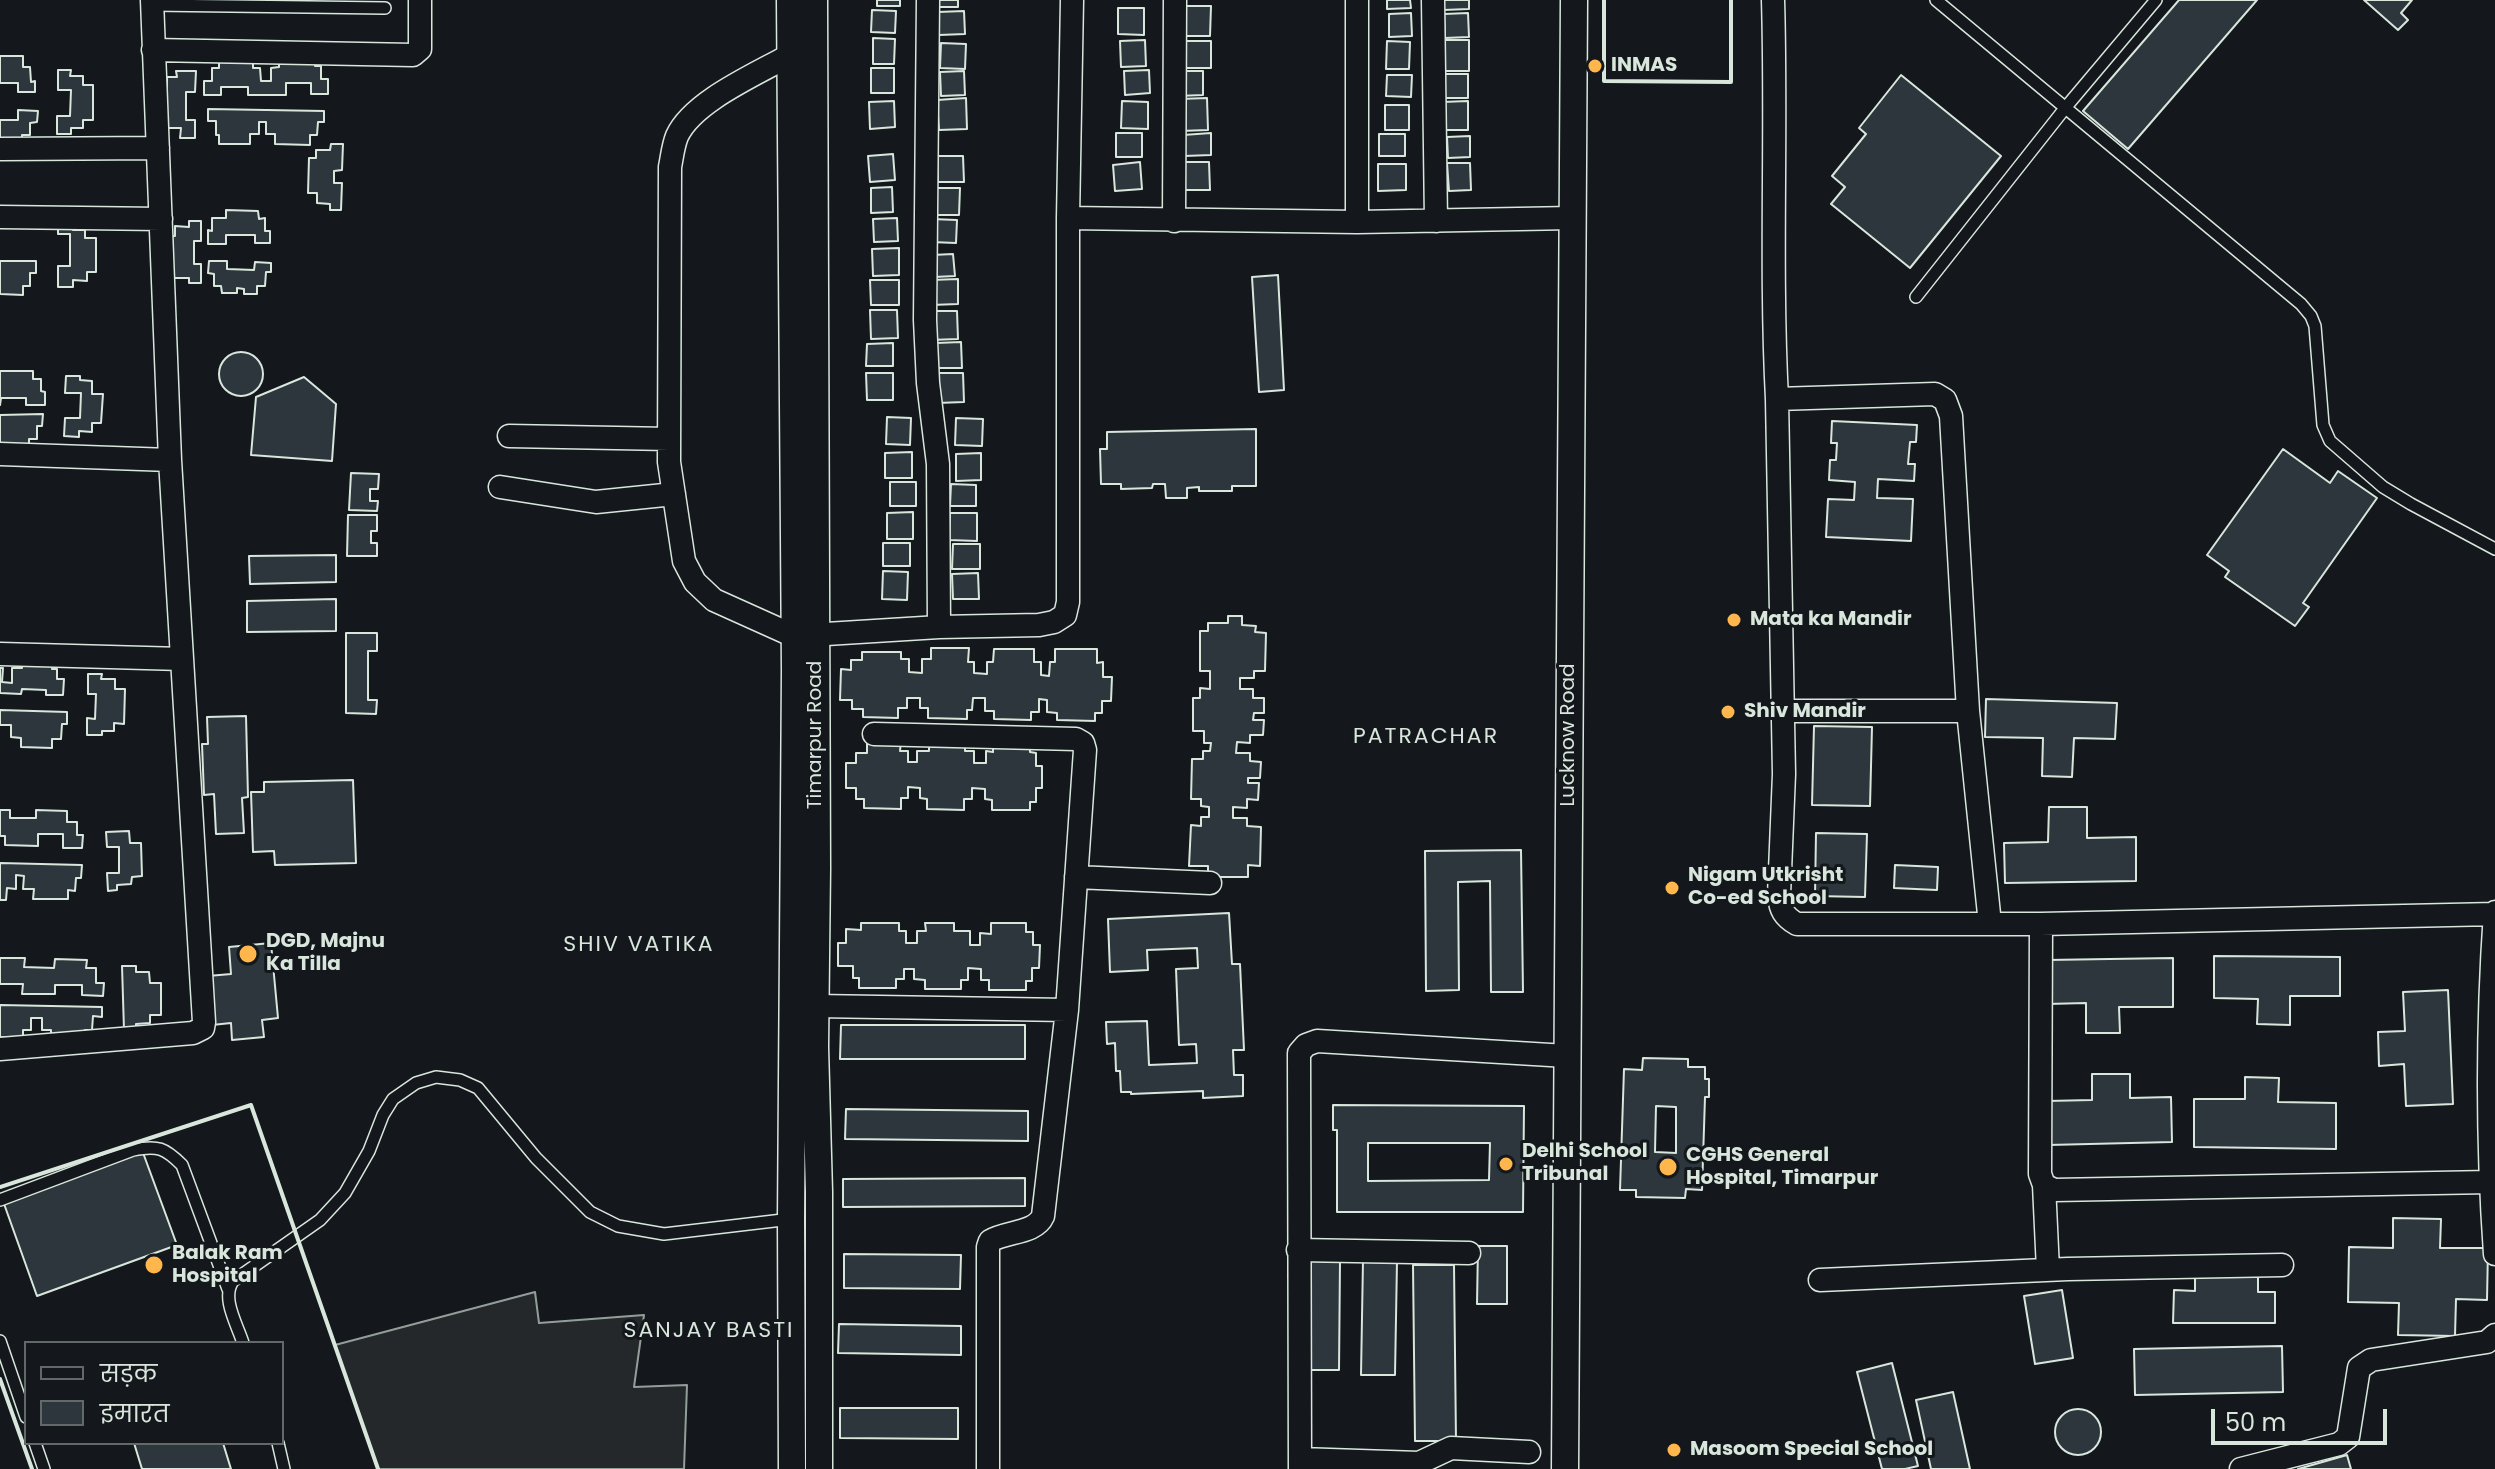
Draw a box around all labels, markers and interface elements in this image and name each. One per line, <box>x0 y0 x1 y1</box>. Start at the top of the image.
place label: INMAS <box>1611 54 1677 78</box>
marker: INMAS <box>1586 57 1604 75</box>
place label: Mata ka Mandir <box>1750 608 1912 632</box>
marker: Mata ka Mandir <box>1725 611 1743 629</box>
street label: Timarpur Road <box>804 661 828 809</box>
street label: Lucknow Road <box>1557 663 1581 807</box>
place label: Shiv Mandir <box>1744 700 1866 724</box>
marker: Shiv Mandir <box>1719 703 1737 721</box>
district label: PATRACHAR <box>1353 724 1499 750</box>
place label: Nigam Utkrisht Co-ed School <box>1688 864 1843 911</box>
marker: Nigam Utkrisht Co-ed School <box>1663 879 1681 897</box>
place label: DGD, Majnu Ka Tilla <box>266 930 385 977</box>
district label: SHIV VATIKA <box>563 932 715 958</box>
marker: DGD, Majnu Ka Tilla <box>237 943 259 965</box>
place label: Delhi School Tribunal <box>1522 1140 1648 1187</box>
place label: CGHS General Hospital, Timarpur <box>1686 1144 1878 1191</box>
marker: Delhi School Tribunal <box>1497 1155 1515 1173</box>
marker: CGHS General Hospital, Timarpur <box>1657 1156 1679 1178</box>
place label: Balak Ram Hospital <box>172 1242 283 1289</box>
marker: Balak Ram Hospital <box>143 1254 165 1276</box>
district label: SANJAY BASTI <box>624 1318 794 1344</box>
legend <box>24 1341 284 1445</box>
text: सड़क <box>100 1357 157 1390</box>
scale bar <box>2215 1393 2391 1443</box>
text: इमारत <box>100 1397 169 1430</box>
text: 50 m <box>2225 1406 2286 1439</box>
place label: Masoom Special School <box>1690 1438 1933 1462</box>
marker: Masoom Special School <box>1665 1441 1683 1459</box>

